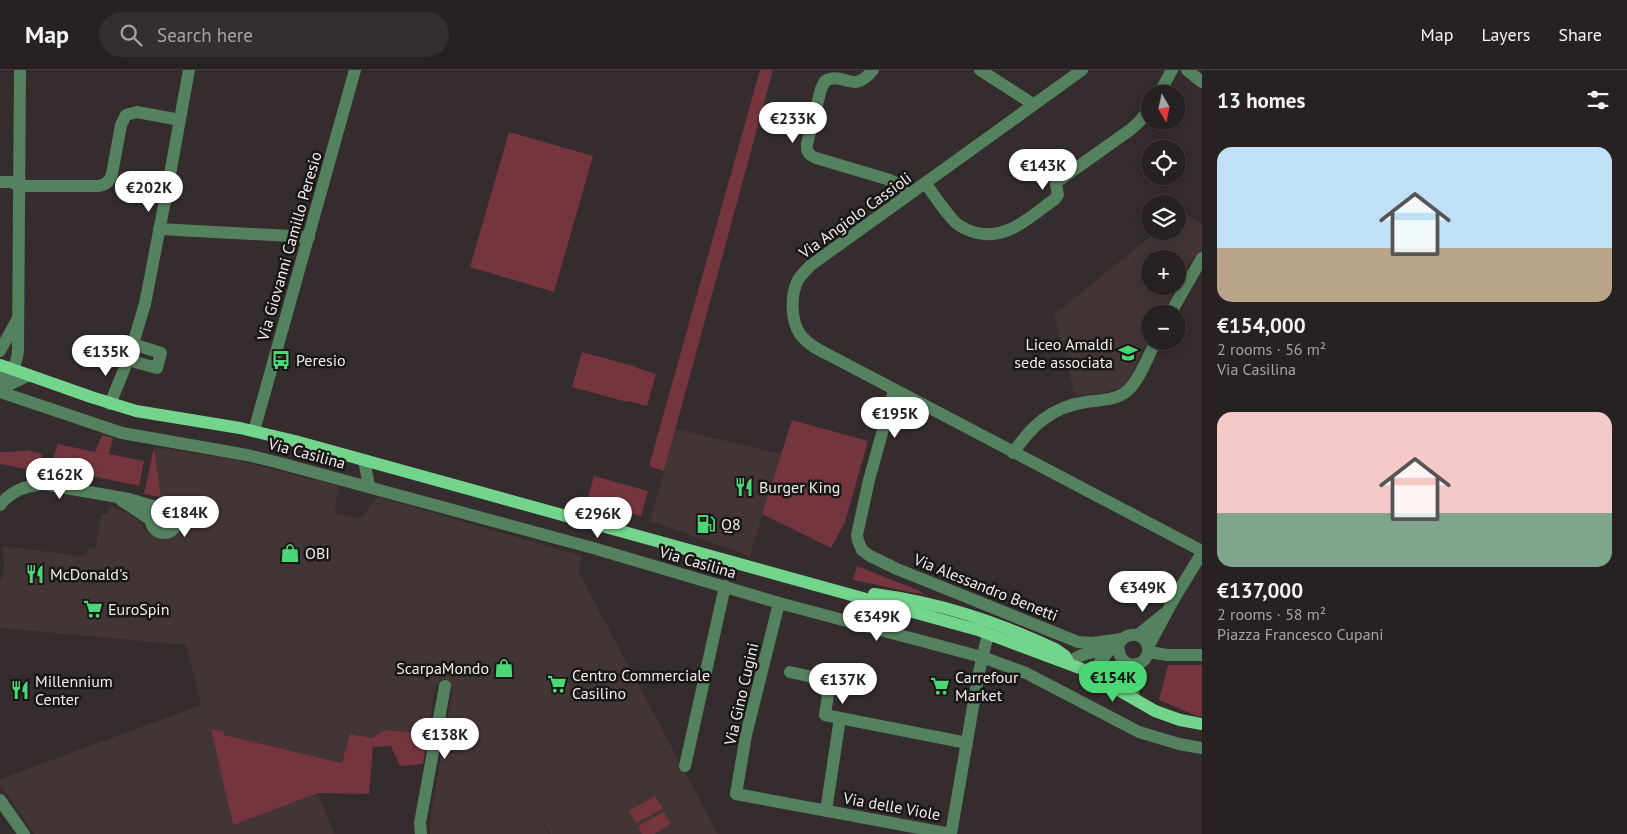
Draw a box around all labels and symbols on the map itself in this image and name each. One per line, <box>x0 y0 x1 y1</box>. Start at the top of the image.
north arrow <box>1141 85 1186 130</box>
pin: €233K <box>758 102 828 144</box>
pin: €143K <box>1008 148 1078 191</box>
street label: Via Giovanni Camillo Peresio <box>252 149 326 344</box>
street label: Via Angiolo Cassioli <box>794 167 915 263</box>
pin: €202K <box>114 170 184 213</box>
pin: €135K <box>71 334 141 377</box>
place label: Liceo Amaldi sede associata <box>1014 334 1113 372</box>
school or university icon: Liceo Amaldi sede associata <box>1117 342 1139 364</box>
bus stop icon: Peresio <box>270 349 292 371</box>
place label: Peresio <box>296 350 346 370</box>
pin: €195K <box>860 396 930 439</box>
street label: Via Casilina <box>265 433 348 473</box>
pin: €162K <box>25 458 95 500</box>
restaurant icon: Burger King <box>733 476 755 498</box>
place label: Burger King <box>759 477 840 497</box>
pin: €184K <box>150 496 220 538</box>
pin: €296K <box>563 496 633 539</box>
fuel station icon: Q8 <box>695 513 717 535</box>
place label: Q8 <box>721 514 741 534</box>
street label: Via Casilina <box>656 541 739 583</box>
shop icon: OBI <box>279 542 301 564</box>
place label: OBI <box>305 543 330 563</box>
street label: Via Alessandro Benetti <box>910 549 1061 625</box>
restaurant icon: McDonald's <box>24 563 46 585</box>
place label: McDonald's <box>50 564 128 584</box>
pin: €349K <box>1108 570 1178 613</box>
supermarket icon: EuroSpin <box>82 598 104 620</box>
place label: EuroSpin <box>108 599 169 619</box>
pin: €349K <box>842 600 912 642</box>
street label: Via Gino Cugini <box>719 641 763 748</box>
shop icon: ScarpaMondo <box>493 657 515 679</box>
place label: ScarpaMondo <box>396 658 489 678</box>
pin: €154K <box>1078 660 1148 703</box>
pin: €137K <box>808 662 878 705</box>
place label: Centro Commerciale Casilino <box>572 665 710 703</box>
place label: Carrefour Market <box>955 667 1019 705</box>
place label: Millennium Center <box>35 671 113 709</box>
supermarket icon: Centro Commerciale Casilino <box>546 673 568 695</box>
supermarket icon: Carrefour Market <box>929 675 951 697</box>
restaurant icon: Millennium Center <box>9 679 31 701</box>
pin: €138K <box>410 718 480 760</box>
street label: Via delle Viole <box>841 787 942 824</box>

